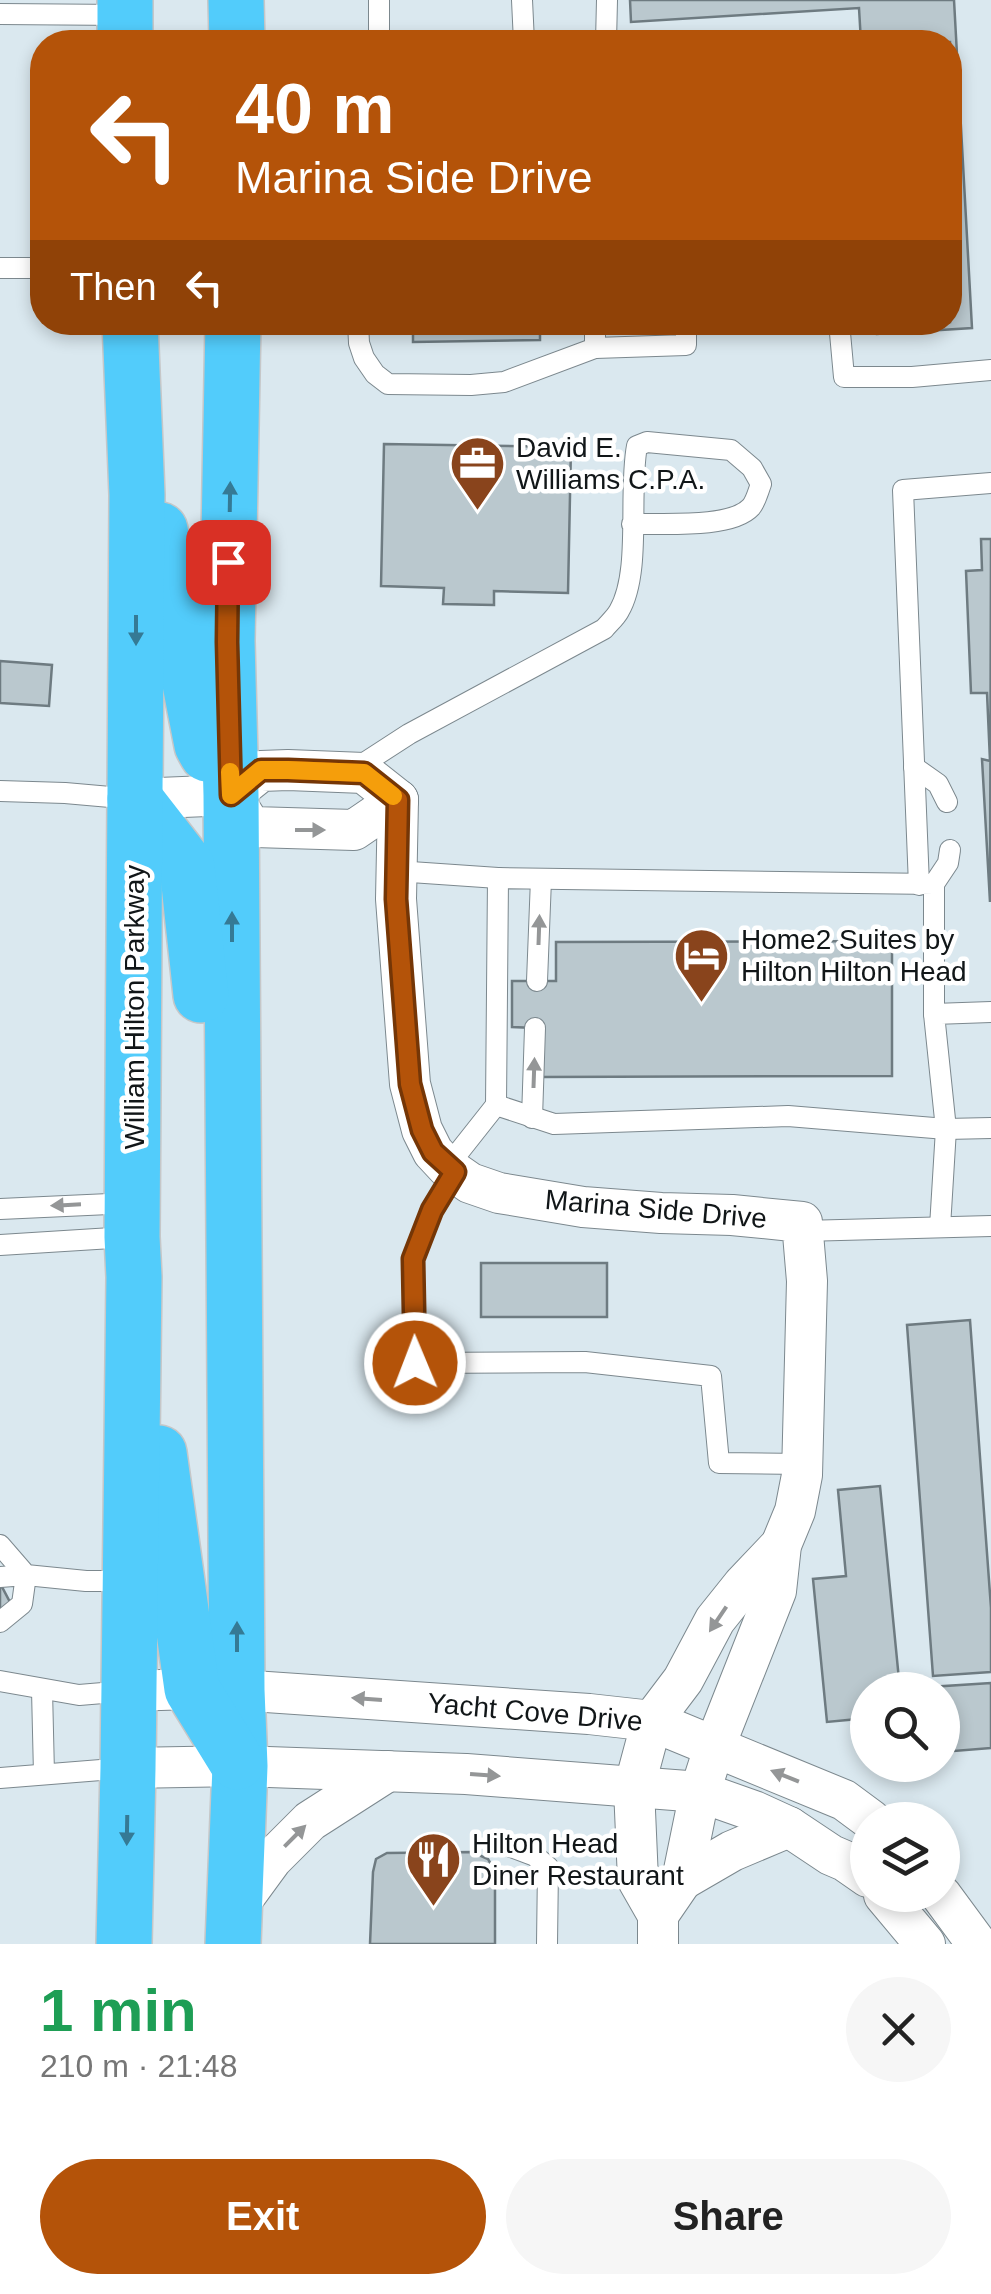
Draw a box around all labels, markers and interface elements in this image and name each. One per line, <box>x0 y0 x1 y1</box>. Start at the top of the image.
icon: left <box>70 70 200 200</box>
text: 40 m <box>235 70 395 148</box>
text: Marina Side Drive <box>235 152 593 203</box>
icon: left <box>177 260 232 315</box>
text: Then <box>70 266 157 308</box>
place label: David E. Williams C.P.A. <box>516 432 705 495</box>
office icon: David E. Williams C.P.A. <box>447 433 507 512</box>
one-way arrow <box>222 480 238 512</box>
pin <box>186 520 271 605</box>
icon: arrive <box>201 535 256 590</box>
one-way arrow <box>128 614 144 646</box>
one-way arrow <box>294 822 326 838</box>
street label: William Hilton Parkway <box>119 865 150 1149</box>
one-way arrow <box>224 910 240 942</box>
one-way arrow <box>531 913 547 945</box>
place label: Home2 Suites by Hilton Hilton Head <box>741 924 967 987</box>
hotel icon: Home2 Suites by Hilton Hilton Head <box>672 925 732 1004</box>
one-way arrow <box>526 1056 542 1088</box>
street label: Marina Side Drive <box>544 1184 768 1234</box>
one-way arrow <box>50 1197 82 1213</box>
position arrow <box>363 1311 467 1415</box>
one-way arrow <box>709 1606 728 1633</box>
one-way arrow <box>228 1620 244 1652</box>
map controls <box>850 1672 960 1912</box>
button: search <box>850 1672 960 1782</box>
street label: Yacht Cove Drive <box>426 1687 644 1737</box>
one-way arrow <box>350 1690 382 1706</box>
one-way arrow <box>470 1767 502 1783</box>
one-way arrow <box>769 1768 799 1784</box>
button: layers <box>850 1802 960 1912</box>
one-way arrow <box>118 1814 134 1846</box>
one-way arrow <box>283 1824 307 1848</box>
place label: Hilton Head Diner Restaurant <box>472 1828 684 1891</box>
restaurant icon: Hilton Head Diner Restaurant <box>403 1829 463 1908</box>
text: 1 min <box>40 1977 197 2044</box>
button: close <box>846 1977 951 2082</box>
text: 210 m · 21:48 <box>40 2048 237 2084</box>
button: Exit <box>40 2159 486 2274</box>
button: Share <box>506 2159 951 2274</box>

